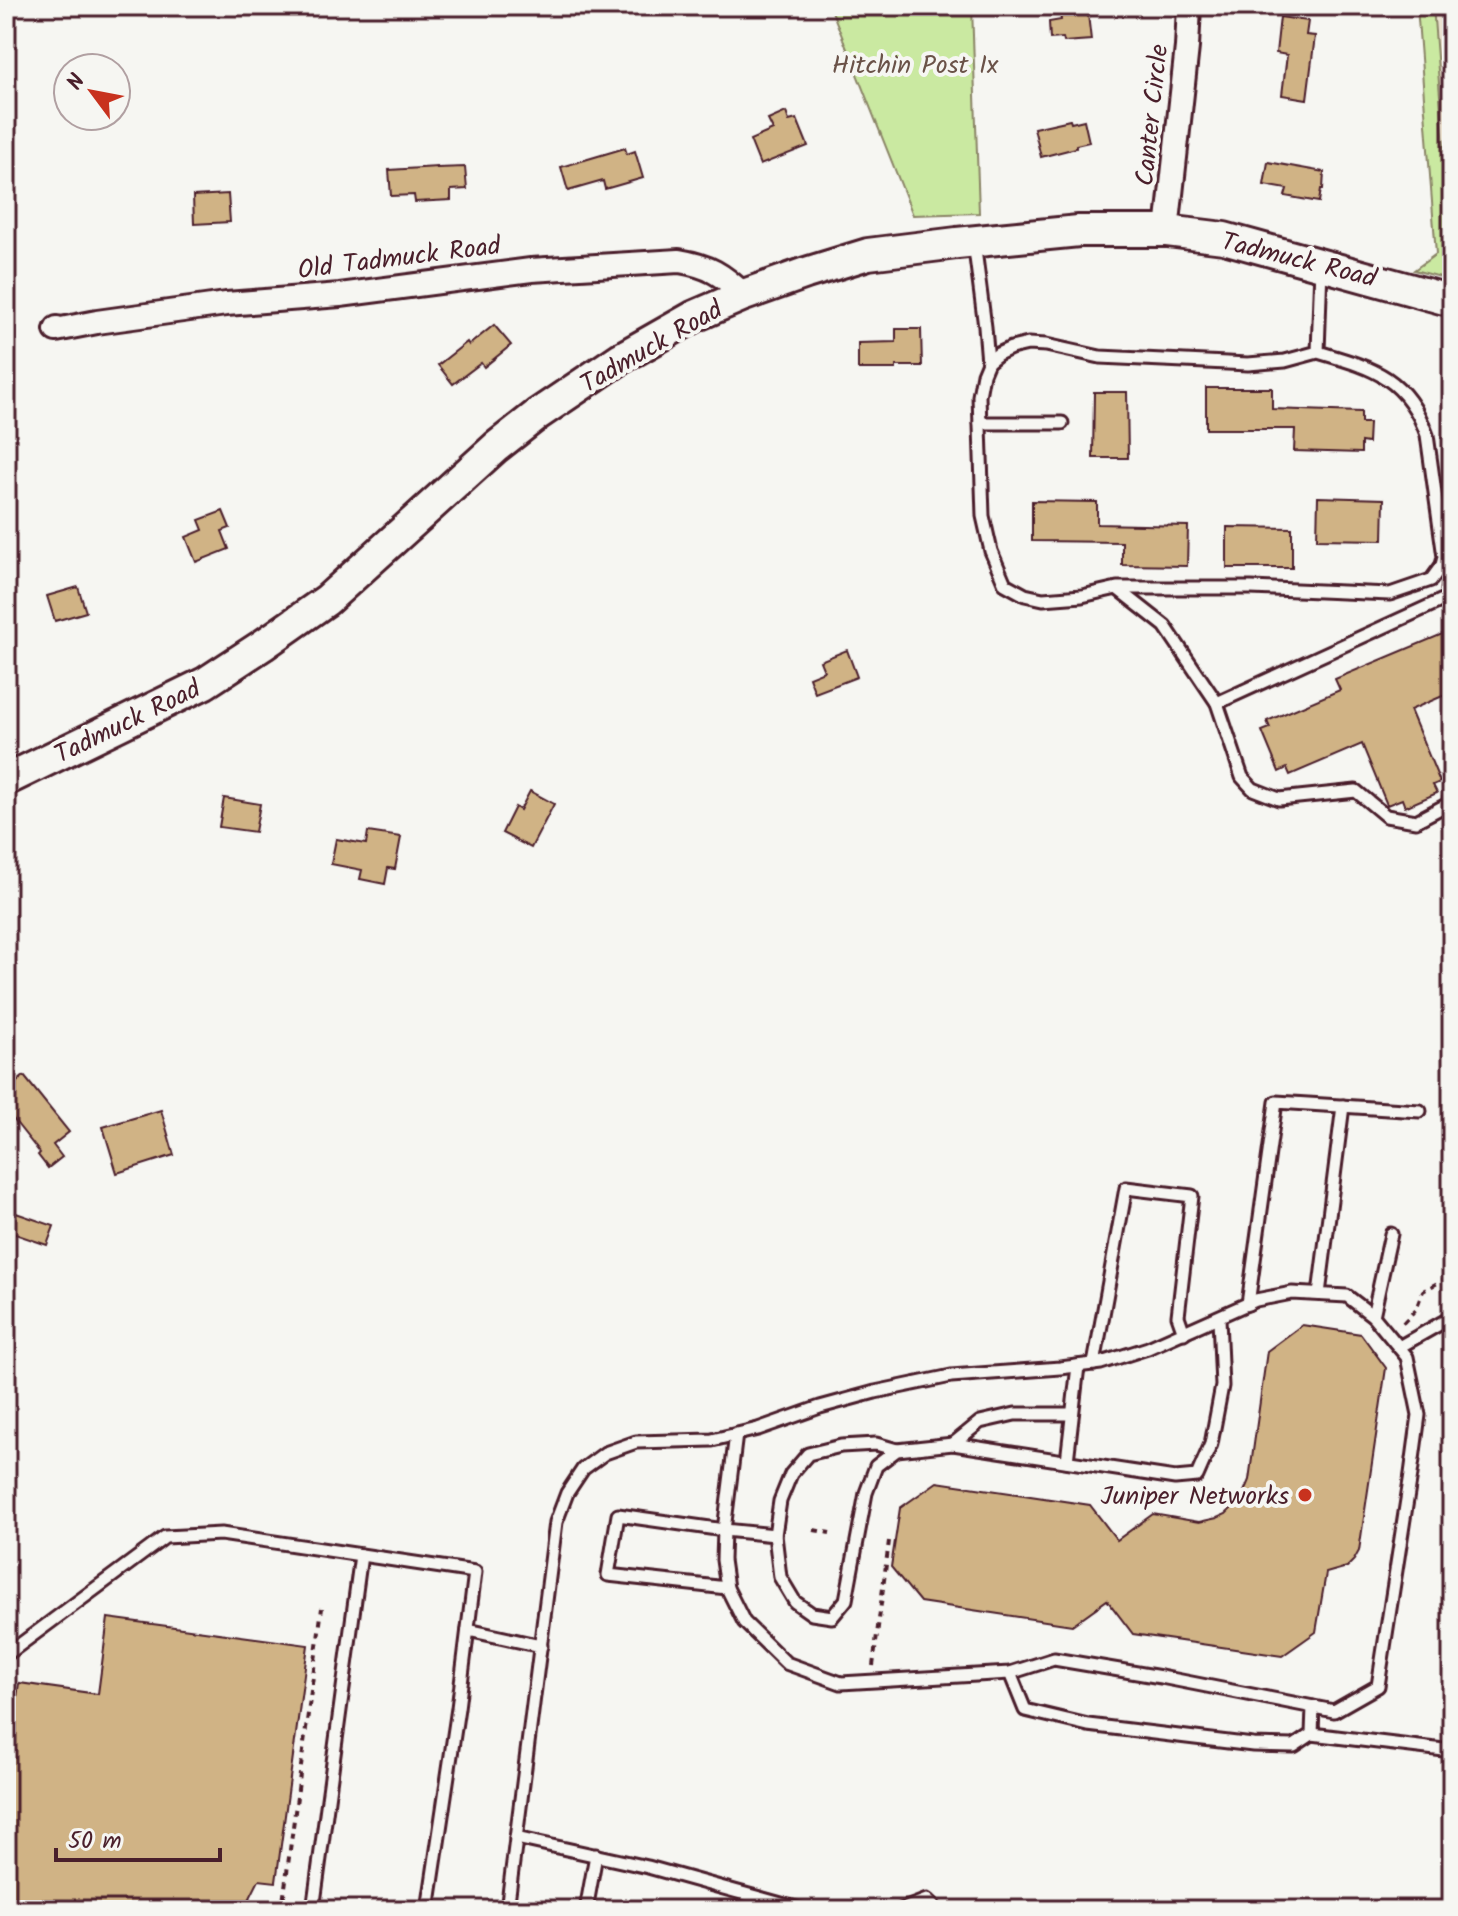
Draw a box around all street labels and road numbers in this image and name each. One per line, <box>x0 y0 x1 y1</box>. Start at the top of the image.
street label: Canter Circle <box>1125 42 1181 188</box>
street label: Tadmuck Road <box>1216 221 1382 301</box>
street label: Old Tadmuck Road <box>295 226 504 292</box>
street label: Tadmuck Road <box>573 289 732 406</box>
street label: Tadmuck Road <box>47 669 209 776</box>

